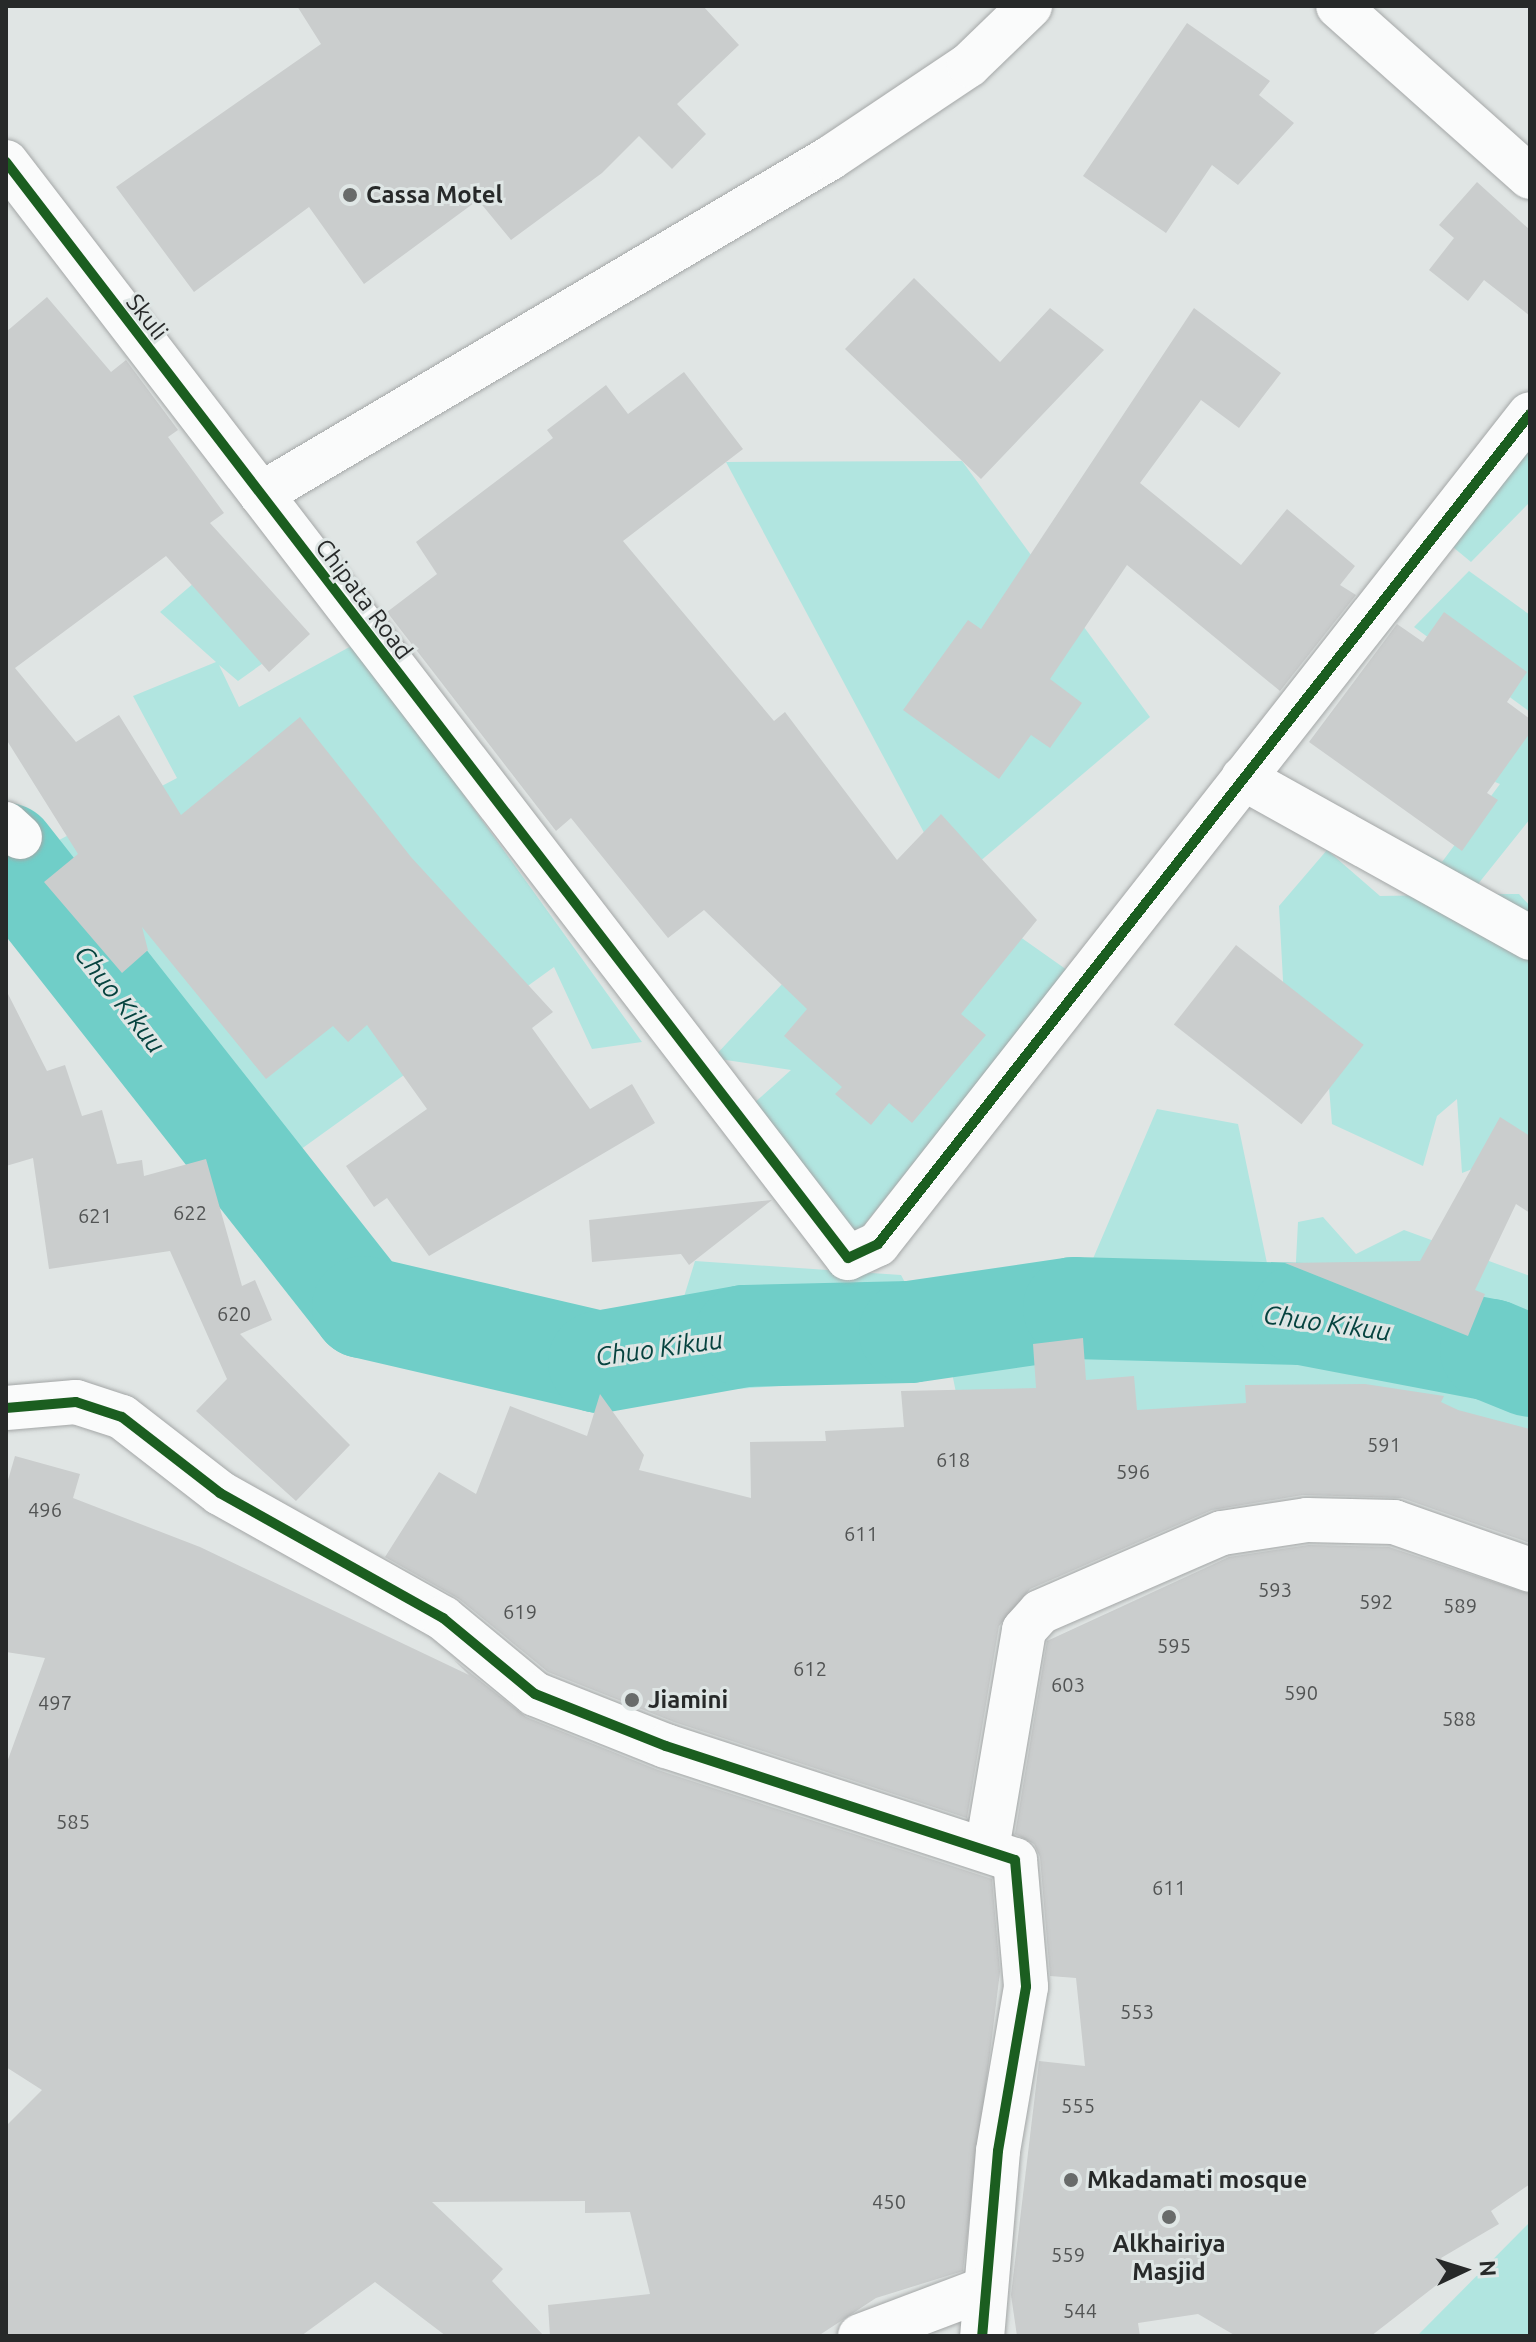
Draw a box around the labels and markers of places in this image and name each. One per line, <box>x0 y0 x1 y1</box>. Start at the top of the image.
place label: Cassa Motel <box>366 181 503 209</box>
marker: Cassa Motel <box>341 186 359 204</box>
place label: Jiamini <box>648 1686 728 1714</box>
marker: Jiamini <box>623 1691 641 1709</box>
place label: Mkadamati mosque <box>1087 2166 1307 2194</box>
marker: Mkadamati mosque <box>1062 2171 1080 2189</box>
marker: Alkhairiya Masjid <box>1160 2208 1178 2226</box>
place label: Alkhairiya Masjid <box>1112 2230 1226 2286</box>

